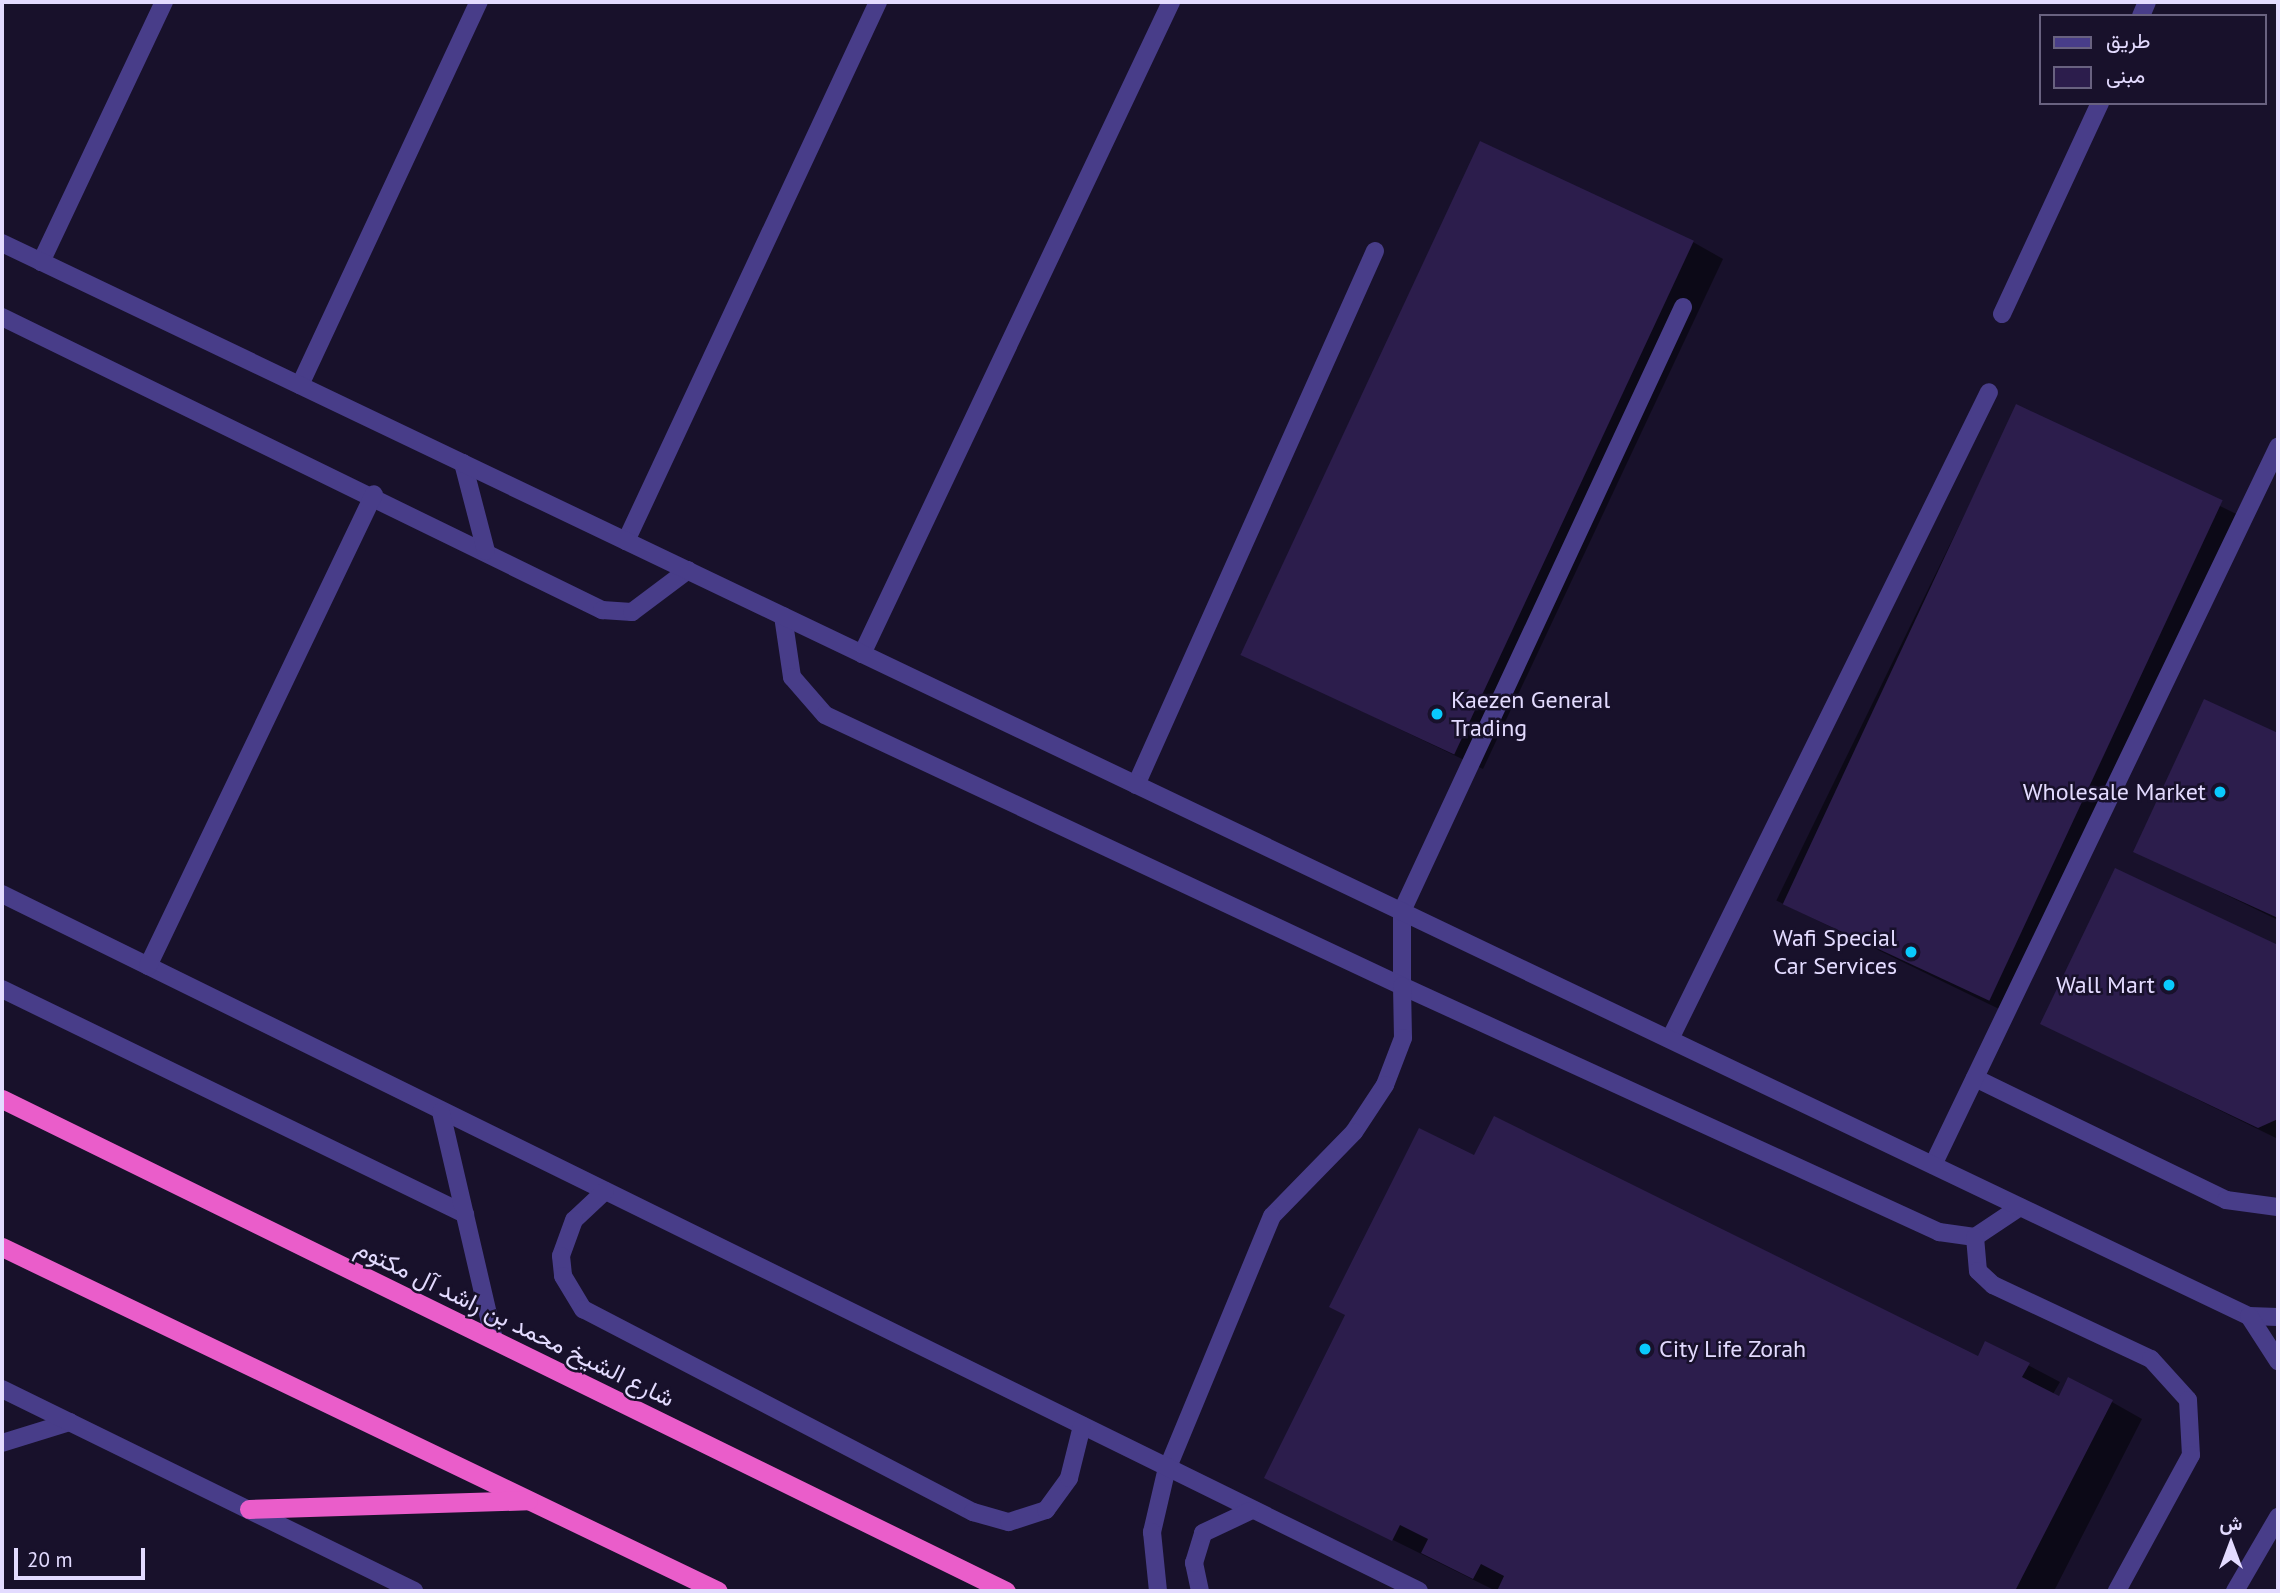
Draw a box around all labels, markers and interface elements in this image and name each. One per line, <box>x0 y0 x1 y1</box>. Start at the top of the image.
legend <box>2038 14 2266 105</box>
text: طريق <box>2106 27 2151 54</box>
text: مبنى <box>2106 62 2145 89</box>
place label: Kaezen General Trading <box>1451 686 1610 742</box>
marker: Kaezen General Trading <box>1429 706 1445 722</box>
place label: Wholesale Market <box>2023 778 2206 806</box>
marker: Wholesale Market <box>2212 784 2228 800</box>
place label: Wafi Special Car Services <box>1773 924 1897 980</box>
marker: Wafi Special Car Services <box>1903 944 1919 960</box>
place label: Wall Mart <box>2056 971 2155 999</box>
marker: Wall Mart <box>2161 977 2177 993</box>
street label: شارع الشيخ محمد بن راشد آل مكتوم <box>351 1233 679 1413</box>
place label: City Life Zorah <box>1659 1335 1808 1363</box>
marker: City Life Zorah <box>1637 1341 1653 1357</box>
north arrow <box>2196 1509 2266 1579</box>
text: ش <box>2220 1511 2242 1535</box>
scale bar <box>18 1534 149 1578</box>
text: 20 m <box>27 1546 73 1573</box>

